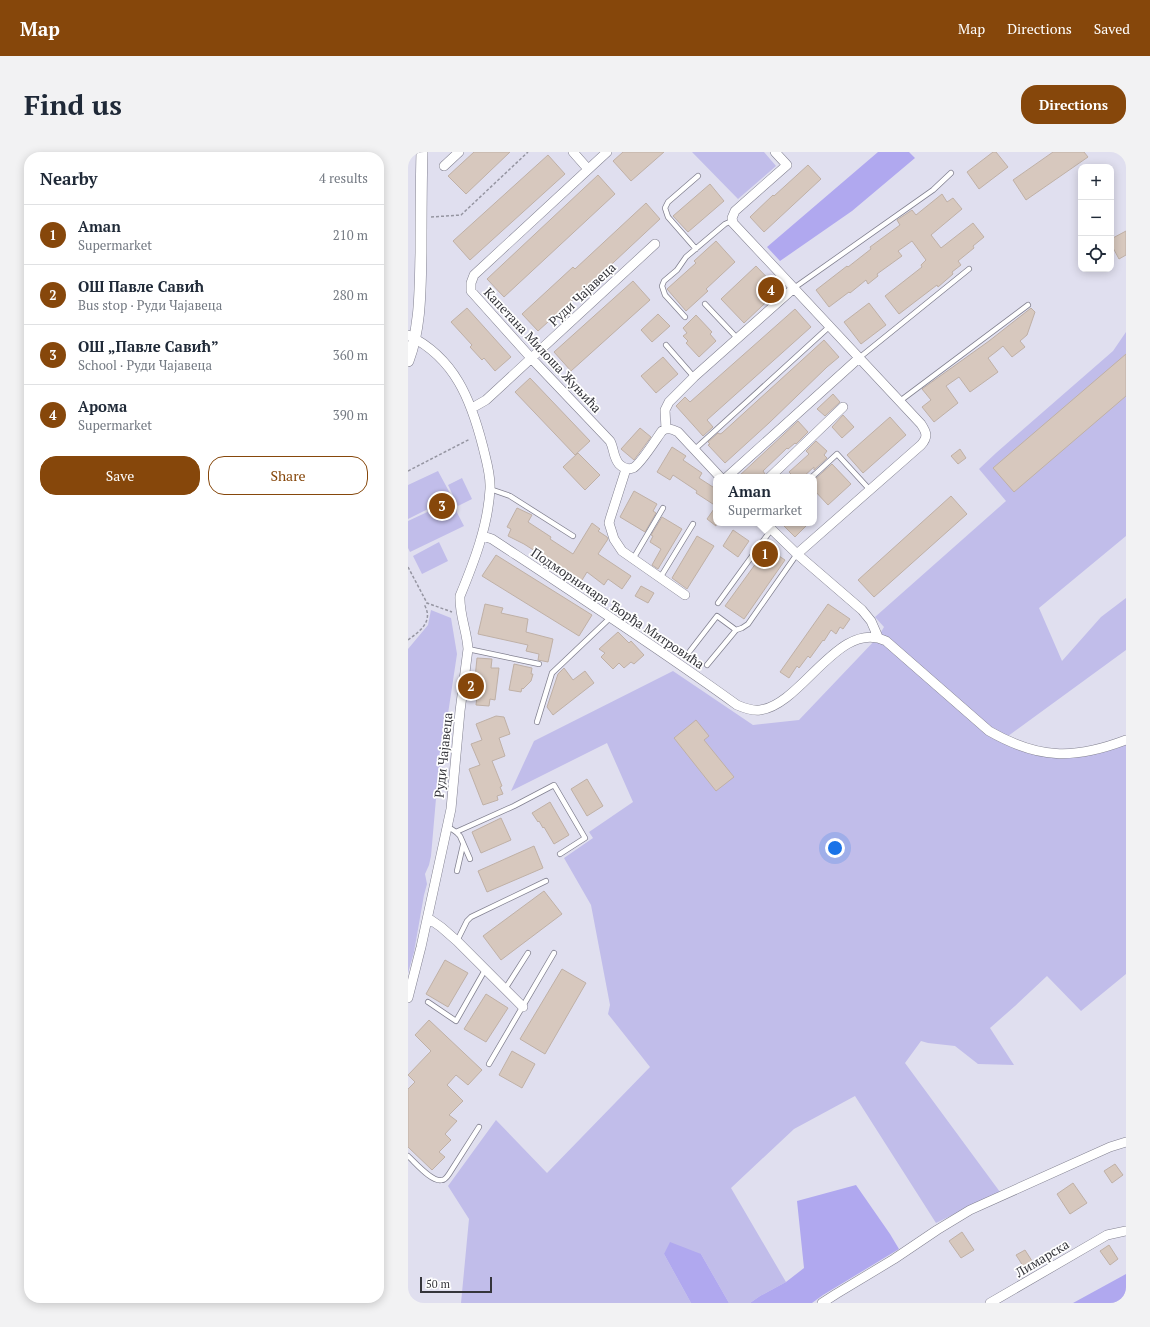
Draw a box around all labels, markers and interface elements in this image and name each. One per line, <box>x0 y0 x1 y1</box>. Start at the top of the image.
text: Map <box>20 16 60 41</box>
text: Map <box>958 19 985 38</box>
text: Directions <box>1007 19 1072 38</box>
text: Saved <box>1094 19 1130 38</box>
button: Directions <box>1021 85 1126 124</box>
text: Find us <box>24 86 122 123</box>
map controls <box>1078 164 1114 272</box>
button: + <box>1078 164 1114 200</box>
text: Nearby <box>40 167 98 190</box>
text: 4 results <box>319 169 368 187</box>
button: − <box>1078 200 1114 236</box>
text: Aman <box>78 216 121 236</box>
text: 1 <box>49 226 57 244</box>
text: 210 m <box>333 226 368 244</box>
text: Supermarket <box>78 236 152 254</box>
button: locate <box>1078 236 1114 272</box>
street label: Руди Чајавеца <box>545 258 620 330</box>
pin: 4 <box>758 275 784 305</box>
text: ОШ Павле Савић <box>78 276 204 296</box>
street label: Капетана Милоша Жуњића <box>480 284 606 417</box>
text: 2 <box>49 286 57 304</box>
text: 280 m <box>333 286 368 304</box>
text: Bus stop · Руди Чајавеца <box>78 296 222 314</box>
text: ОШ „Павле Савић” <box>78 336 219 356</box>
text: 3 <box>49 346 57 364</box>
text: 360 m <box>333 346 368 364</box>
text: School · Руди Чајавеца <box>78 356 212 374</box>
text: Арома <box>78 396 127 416</box>
text: 4 <box>49 406 57 424</box>
text: 390 m <box>333 406 368 424</box>
text: Supermarket <box>78 416 152 434</box>
button: Save <box>40 456 200 495</box>
button: Share <box>208 456 368 495</box>
popup <box>713 474 817 526</box>
text: Aman <box>728 481 771 501</box>
pin: 3 <box>429 491 455 521</box>
text: Supermarket <box>728 501 802 519</box>
pin: 1 <box>752 539 778 569</box>
street label: Подморничара Ђорђа Митровића <box>528 543 708 673</box>
pin: 2 <box>458 671 484 701</box>
street label: Руди Чајавеца <box>430 711 456 799</box>
your location <box>825 838 845 858</box>
street label: Лимарска <box>1011 1235 1073 1282</box>
scale bar <box>420 1275 492 1294</box>
text: 50 m <box>426 1277 450 1291</box>

